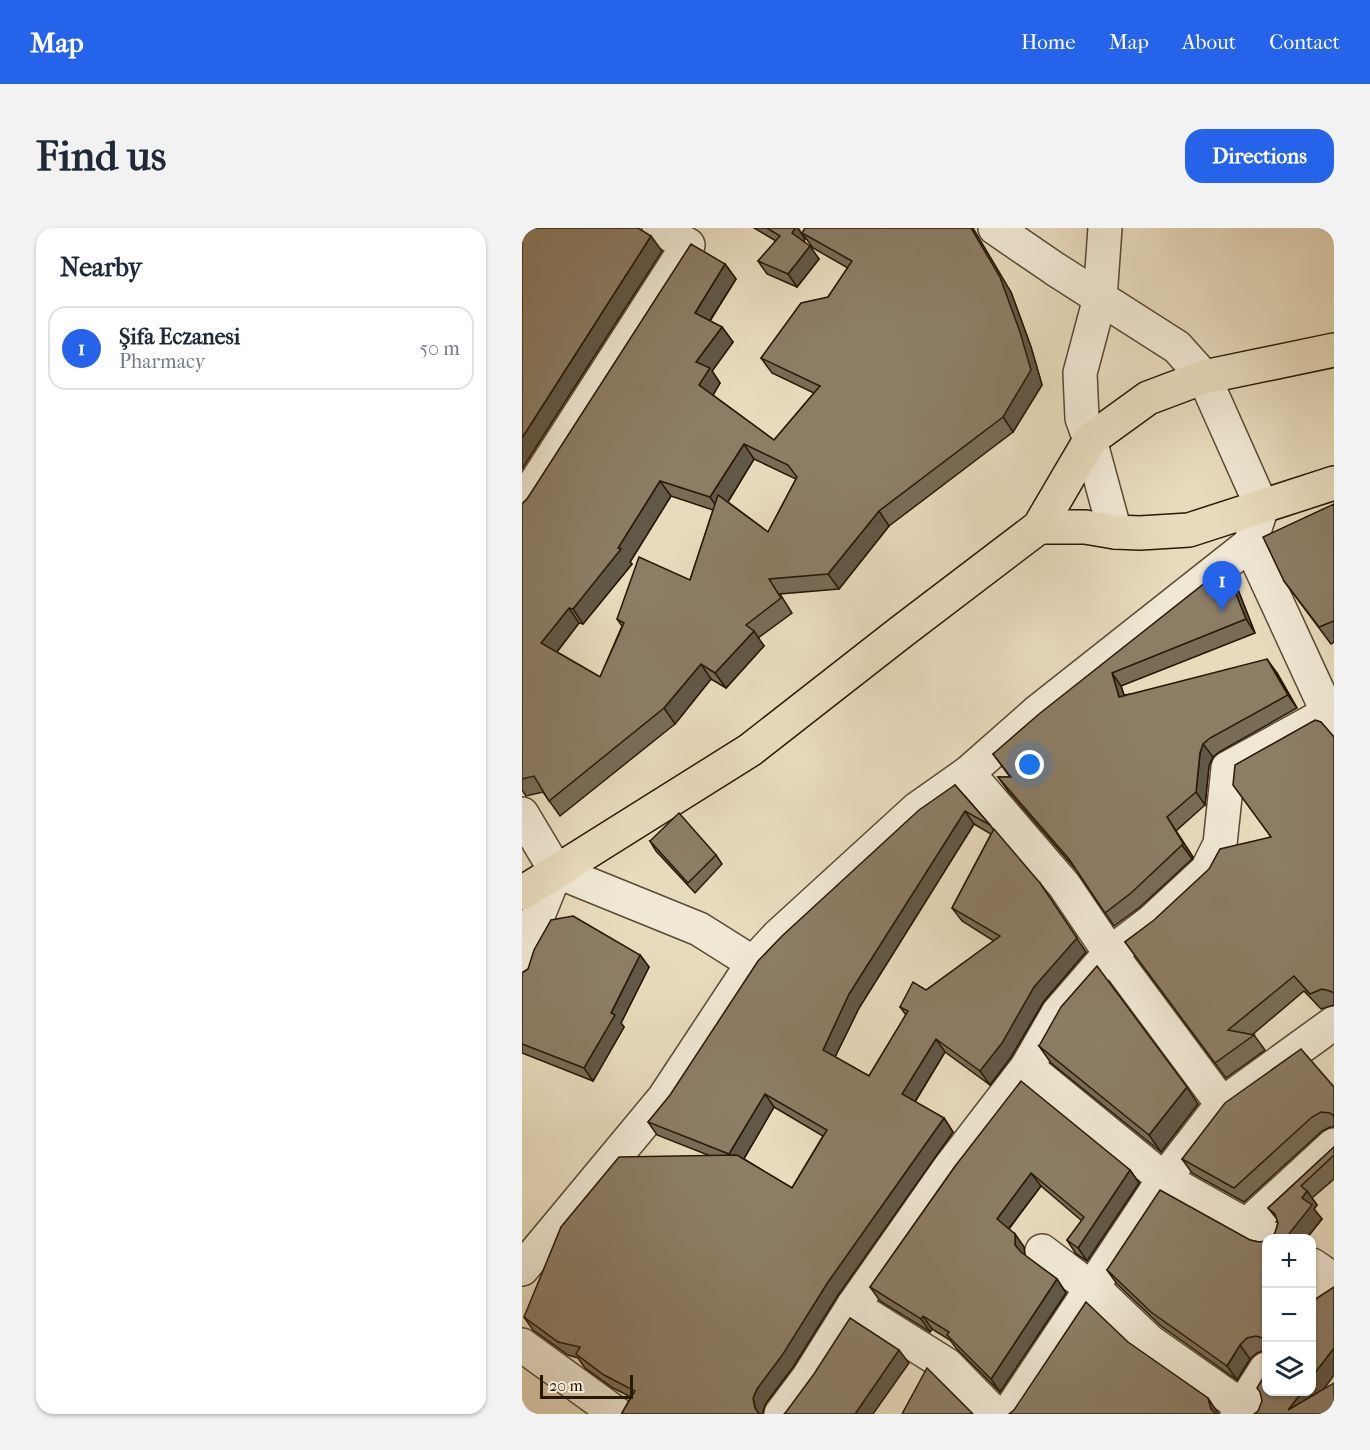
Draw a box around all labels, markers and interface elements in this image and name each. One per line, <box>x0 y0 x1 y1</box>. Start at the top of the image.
text: Map <box>30 26 84 59</box>
text: Home <box>1021 30 1076 54</box>
text: Map <box>1109 30 1149 54</box>
text: About <box>1182 30 1236 54</box>
text: Contact <box>1269 30 1340 54</box>
button: Directions <box>1185 129 1334 183</box>
text: Find us <box>36 132 166 181</box>
text: Nearby <box>60 252 142 283</box>
text: Şifa Eczanesi <box>119 324 240 350</box>
text: 1 <box>78 337 85 360</box>
text: 50 m <box>419 337 460 360</box>
text: Pharmacy <box>119 350 205 373</box>
pin: 1 <box>1202 562 1242 611</box>
your location <box>1015 750 1044 779</box>
map controls <box>1262 1234 1316 1396</box>
button: + <box>1262 1234 1316 1288</box>
button: − <box>1262 1288 1316 1342</box>
button: layers <box>1262 1342 1316 1396</box>
scale bar <box>540 1372 633 1400</box>
text: 20 m <box>549 1376 583 1395</box>

